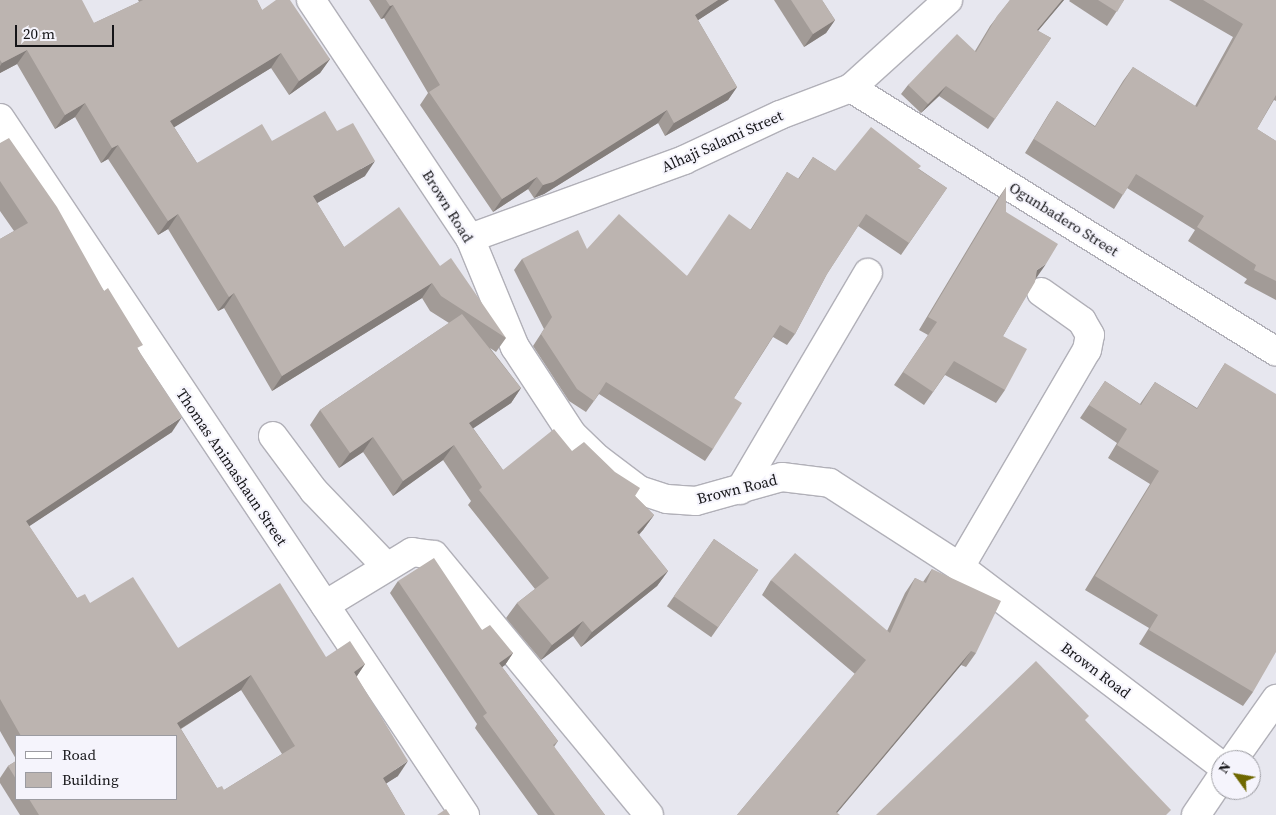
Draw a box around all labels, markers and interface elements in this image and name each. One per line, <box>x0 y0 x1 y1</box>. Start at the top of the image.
scale bar <box>18 15 116 47</box>
text: 20 m <box>23 23 55 44</box>
street label: Alhaji Salami Street <box>659 106 785 176</box>
street label: Brown Road <box>419 167 477 245</box>
street label: Ogunbadero Street <box>1006 178 1122 260</box>
street label: Thomas Animashaun Street <box>173 385 291 549</box>
street label: Brown Road <box>695 470 779 508</box>
street label: Brown Road <box>1058 638 1134 702</box>
legend <box>15 735 178 800</box>
text: Road <box>62 744 96 765</box>
north arrow <box>1211 750 1261 800</box>
text: N <box>1213 758 1235 777</box>
text: Building <box>62 769 119 790</box>

